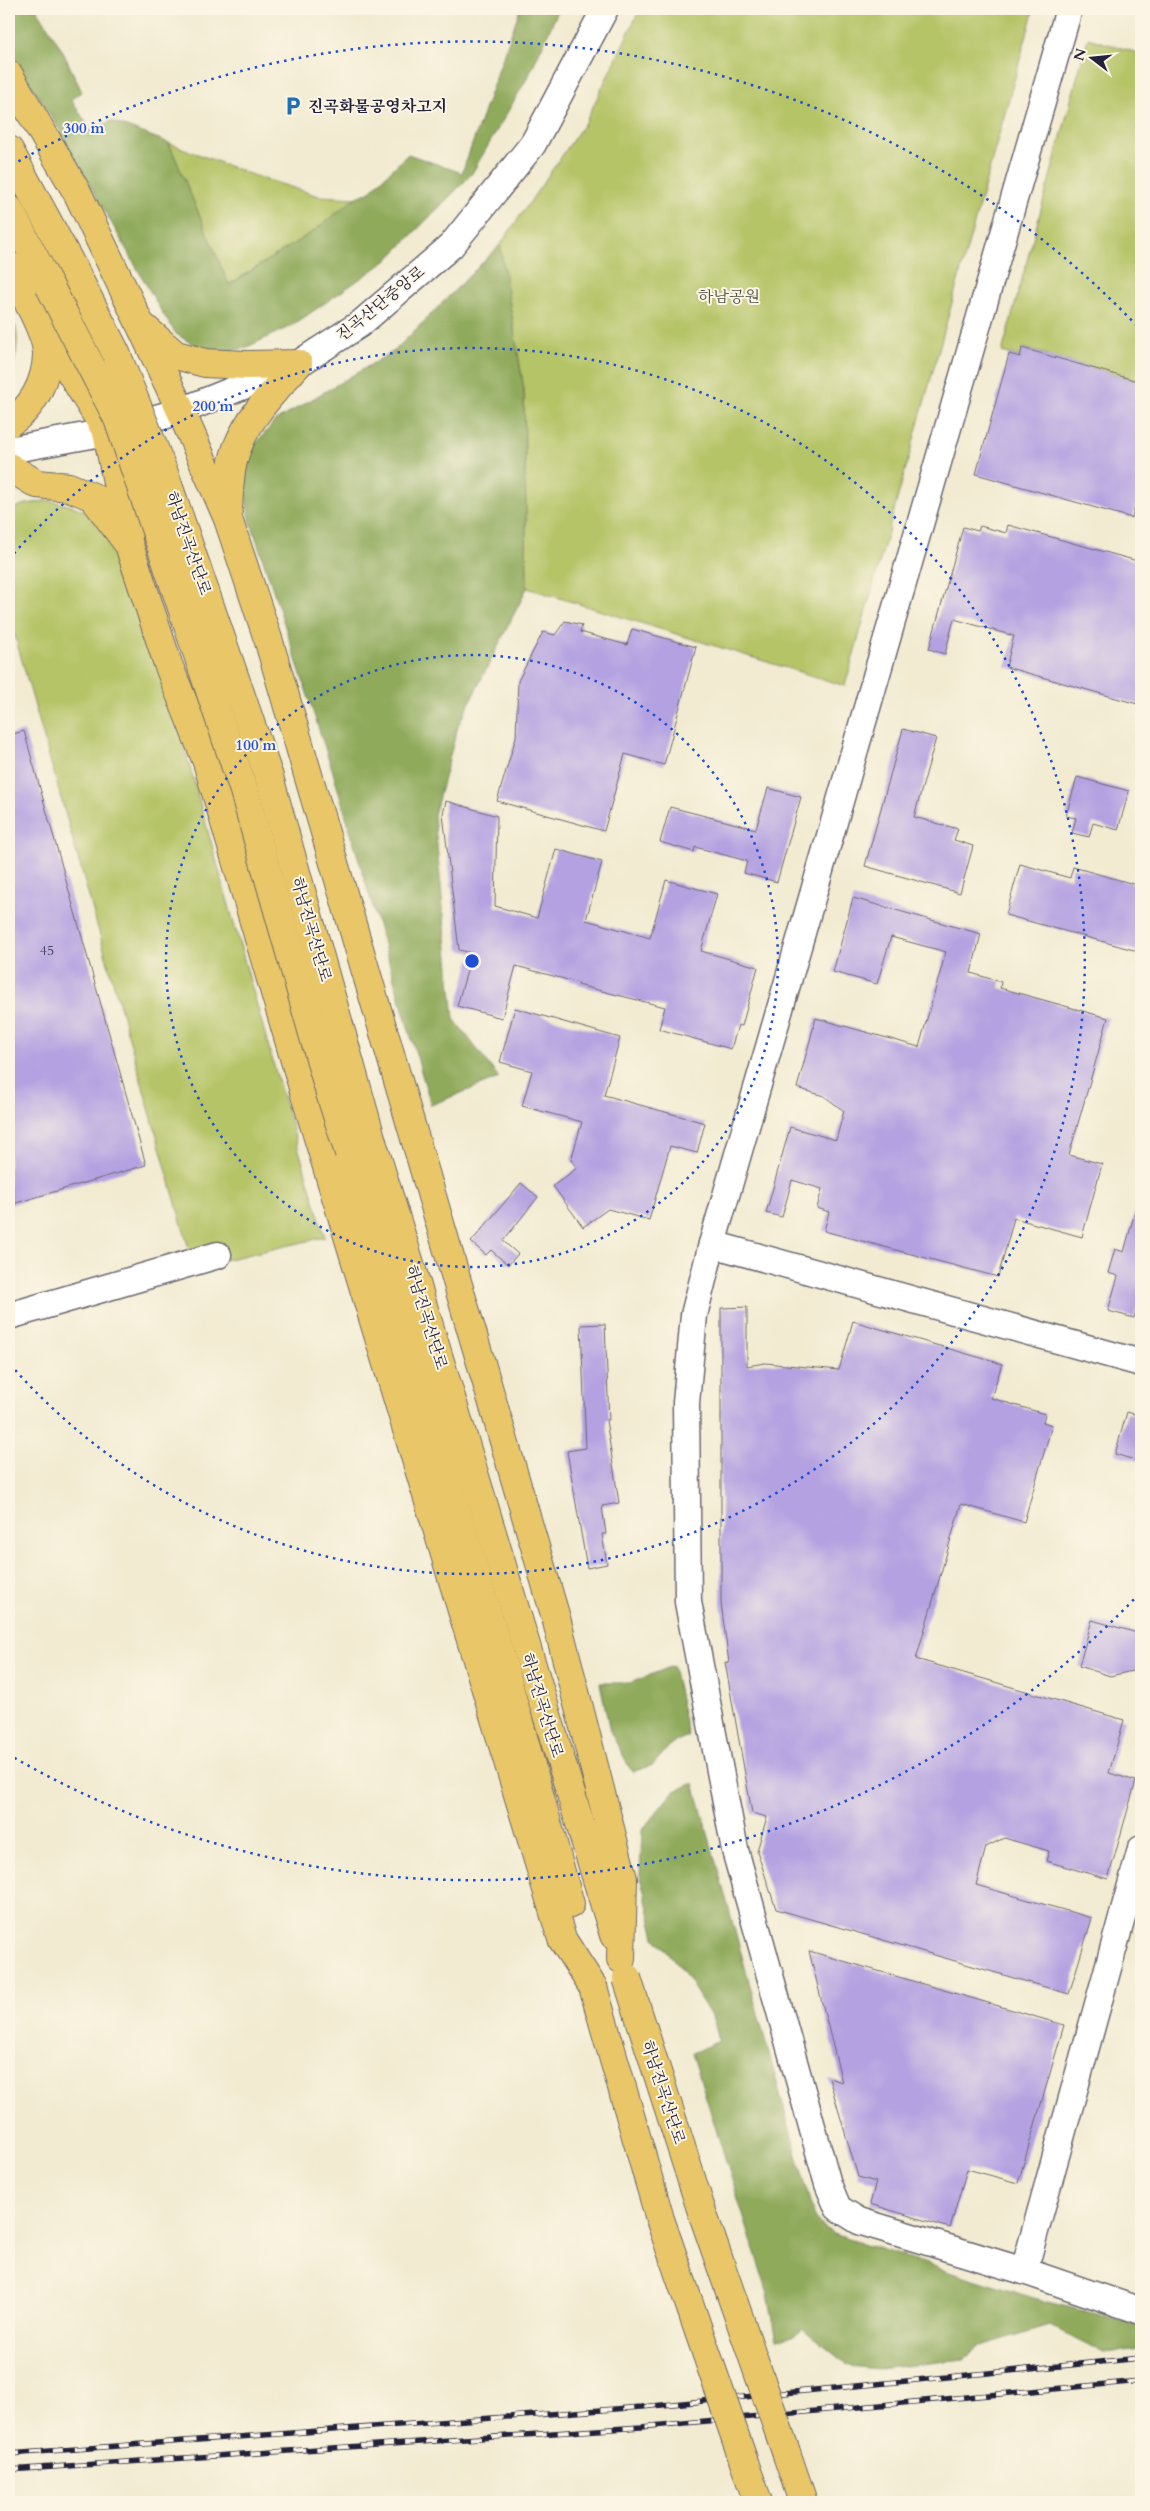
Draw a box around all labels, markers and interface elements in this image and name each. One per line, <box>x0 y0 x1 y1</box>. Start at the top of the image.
north arrow <box>1068 32 1118 82</box>
text: N <box>1069 46 1091 63</box>
parking icon: 진곡화물공영차고지 <box>282 95 304 117</box>
place label: 진곡화물공영차고지 <box>308 96 447 118</box>
text: 300 m <box>64 118 105 138</box>
street label: 진곡산단중앙로 <box>332 261 430 346</box>
park label: 하남공원 <box>698 286 760 308</box>
text: 200 m <box>193 396 234 416</box>
street label: 하남진곡산단로 <box>160 489 216 599</box>
text: 100 m <box>236 735 277 755</box>
street label: 하남진곡산단로 <box>286 874 337 985</box>
house number: 45 <box>40 941 54 960</box>
centre of rings <box>463 952 481 970</box>
street label: 하남진곡산단로 <box>400 1262 453 1373</box>
street label: 하남진곡산단로 <box>516 1650 569 1761</box>
street label: 하남진곡산단로 <box>636 2037 690 2148</box>

